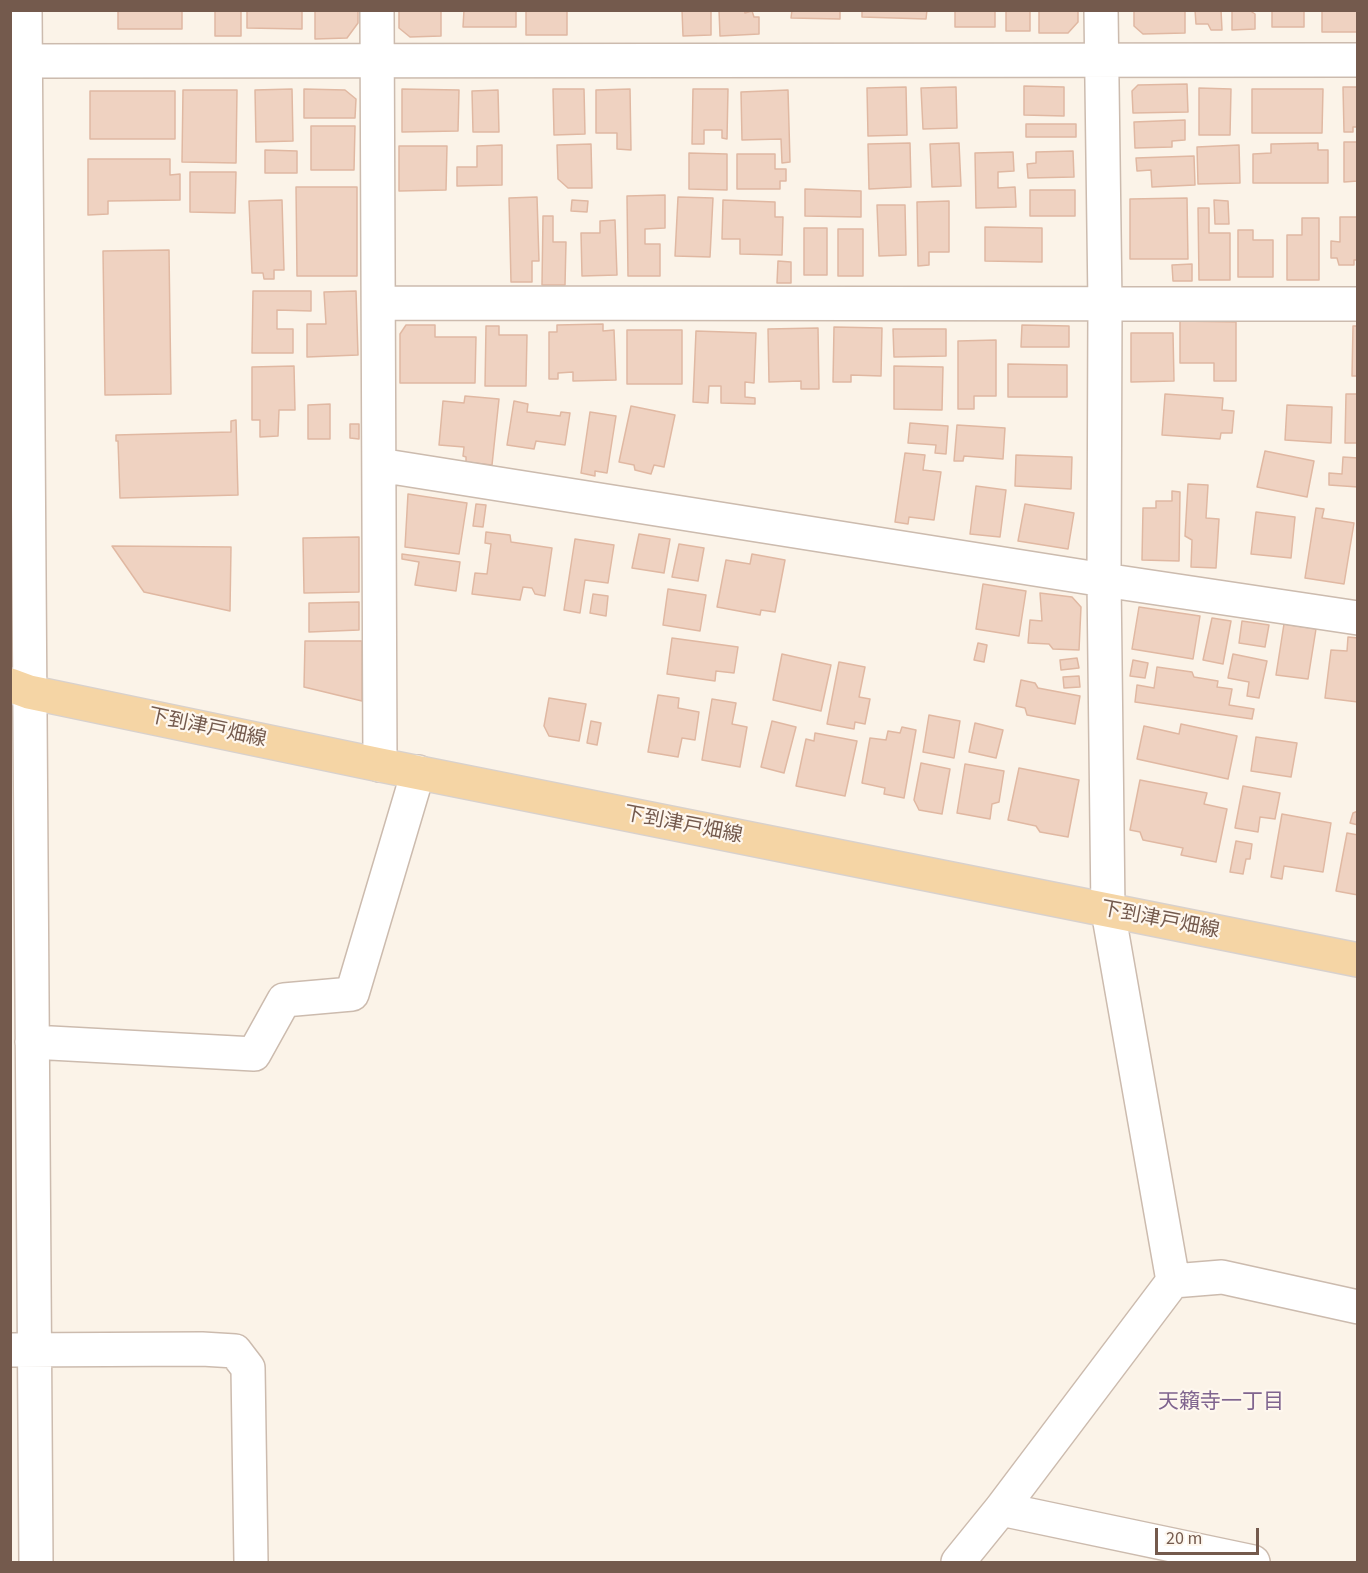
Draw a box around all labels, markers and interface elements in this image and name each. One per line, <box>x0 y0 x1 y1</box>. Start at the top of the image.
street label: 下到津戸畑線 <box>146 705 268 753</box>
street label: 下到津戸畑線 <box>622 803 744 849</box>
street label: 下到津戸畑線 <box>1099 898 1221 944</box>
district label: 天籟寺一丁目 <box>1158 1390 1284 1416</box>
scale bar <box>1158 1516 1262 1554</box>
text: 20 m <box>1166 1526 1202 1551</box>

